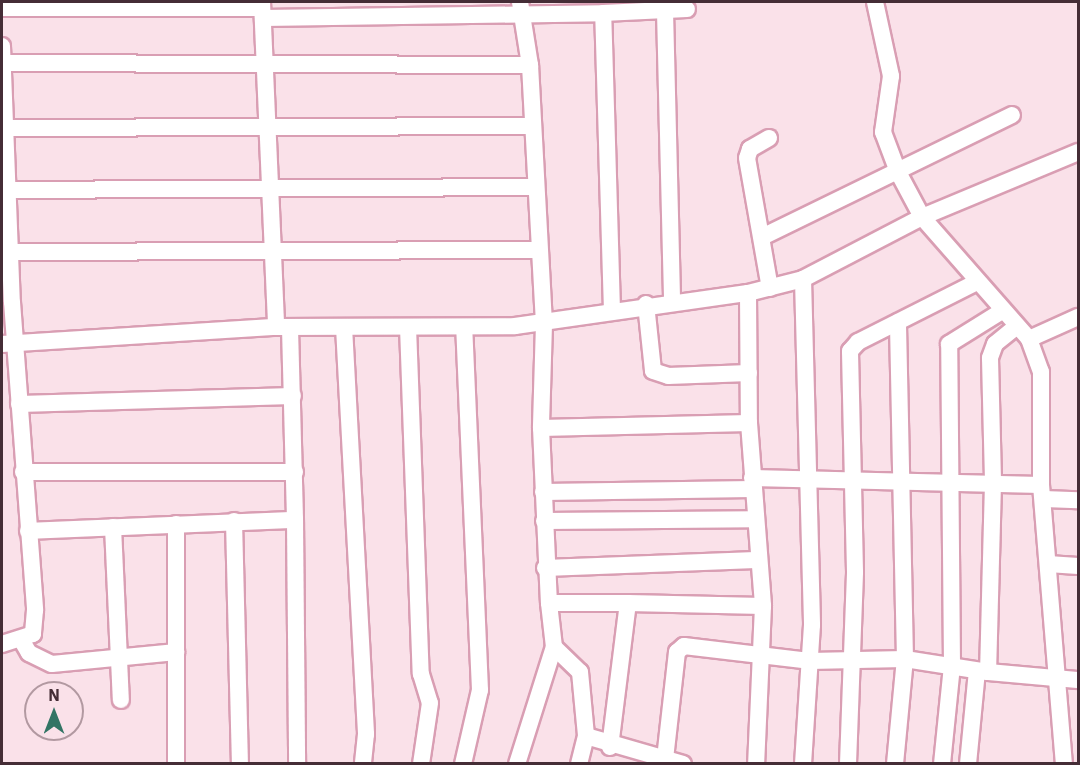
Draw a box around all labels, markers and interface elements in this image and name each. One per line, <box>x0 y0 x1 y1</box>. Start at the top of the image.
north arrow <box>24 681 84 741</box>
text: N <box>48 685 60 705</box>

